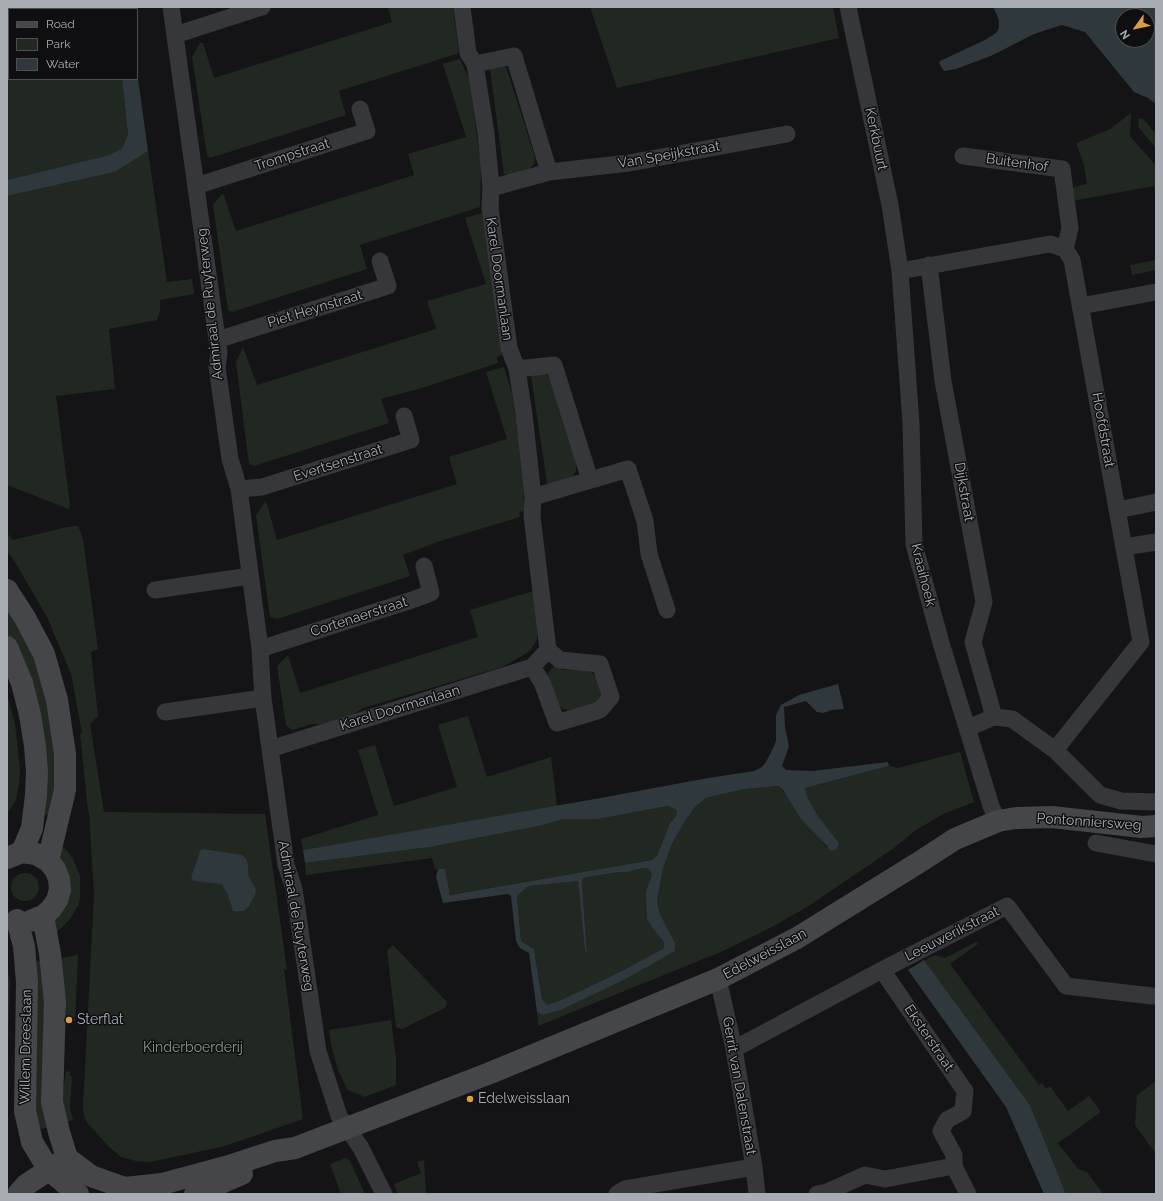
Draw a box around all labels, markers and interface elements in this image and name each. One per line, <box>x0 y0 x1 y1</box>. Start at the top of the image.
legend <box>8 8 138 80</box>
north arrow <box>1115 8 1155 48</box>
text: Road <box>46 17 75 31</box>
text: N <box>1118 27 1133 41</box>
text: Park <box>46 37 71 51</box>
text: Water <box>46 57 80 71</box>
street label: Kerkbuurt <box>861 106 891 172</box>
street label: Trompstraat <box>252 135 332 175</box>
street label: Van Speijkstraat <box>617 138 721 172</box>
street label: Buitenhof <box>985 150 1049 176</box>
street label: Karel Doormanlaan <box>482 216 516 342</box>
street label: Admiraal de Ruyterweg <box>194 227 226 381</box>
street label: Piet Heynstraat <box>266 287 364 331</box>
street label: Hoofdstraat <box>1088 391 1118 469</box>
street label: Evertsenstraat <box>291 441 385 485</box>
street label: Dijkstraat <box>951 461 977 523</box>
street label: Kraaihoek <box>907 542 939 608</box>
street label: Cortenaerstraat <box>308 593 410 641</box>
street label: Karel Doormanlaan <box>338 682 462 734</box>
street label: Pontonniersweg <box>1036 810 1142 834</box>
street label: Admiraal de Ruyterweg <box>274 839 318 993</box>
street label: Leeuwerikstraat <box>902 903 1002 965</box>
street label: Edelweisslaan <box>720 925 810 983</box>
street label: Willem Dreeslaan <box>17 989 35 1105</box>
street label: Eksterstraat <box>901 1002 957 1074</box>
place label: Sterflat <box>77 1012 123 1028</box>
marker: Sterflat <box>64 1015 74 1025</box>
street label: Gerrit van Dalenstraat <box>719 1016 759 1156</box>
park label: Kinderboerderij <box>143 1040 243 1056</box>
place label: Edelweisslaan <box>478 1091 570 1107</box>
marker: Edelweisslaan <box>465 1094 475 1104</box>

